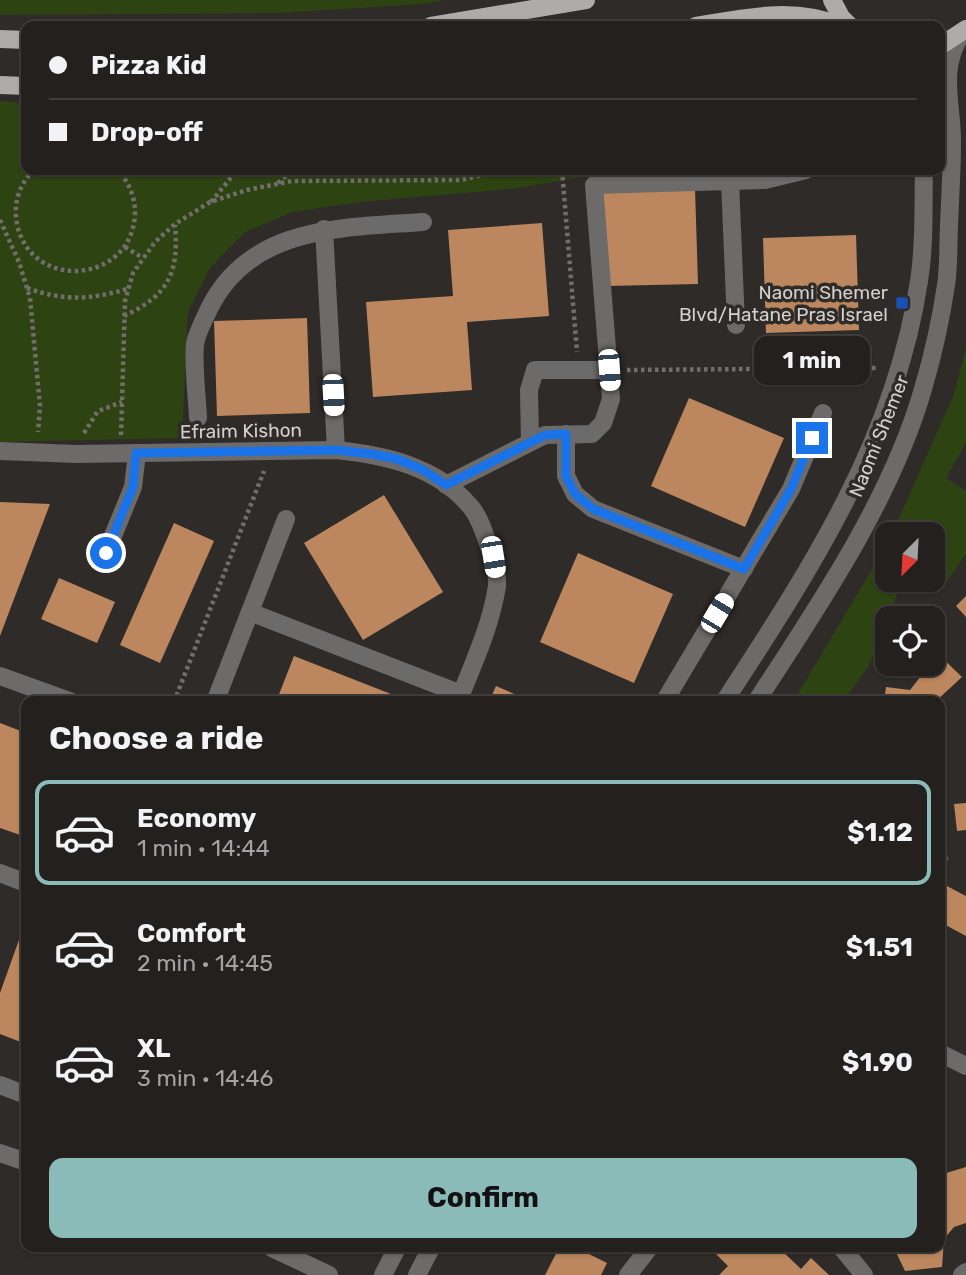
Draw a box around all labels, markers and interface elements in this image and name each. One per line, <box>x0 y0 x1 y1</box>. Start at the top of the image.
text: Pizza Kid <box>91 50 207 81</box>
text: Drop-off <box>91 117 203 148</box>
place label: Naomi Shemer Blvd/Hatane Pras Israel <box>679 281 889 326</box>
marker: Naomi Shemer Blvd/Hatane Pras Israel <box>894 295 910 311</box>
callout: 1 min <box>754 336 870 386</box>
text: 1 min <box>783 346 841 374</box>
car <box>598 348 621 392</box>
street label: Naomi Shemer <box>844 371 914 500</box>
car <box>322 373 345 417</box>
street label: Efraim Kishon <box>180 418 302 444</box>
route end <box>796 422 828 454</box>
north arrow <box>875 522 945 592</box>
map controls <box>875 522 945 676</box>
car <box>480 535 507 579</box>
route start <box>90 537 122 569</box>
car <box>698 590 737 636</box>
button: locate <box>875 606 945 676</box>
text: Choose a ride <box>49 719 263 757</box>
icon: car <box>53 801 116 864</box>
text: Economy <box>137 803 256 834</box>
text: $1.12 <box>847 817 913 848</box>
text: 1 min · 14:44 <box>137 834 270 862</box>
icon: car <box>53 916 116 979</box>
text: Comfort <box>137 918 246 949</box>
text: $1.51 <box>846 932 913 963</box>
text: 2 min · 14:45 <box>137 949 273 977</box>
icon: car <box>53 1031 116 1094</box>
text: XL <box>137 1033 170 1064</box>
text: $1.90 <box>842 1047 913 1078</box>
text: 3 min · 14:46 <box>137 1064 273 1092</box>
button: Confirm <box>49 1158 917 1238</box>

